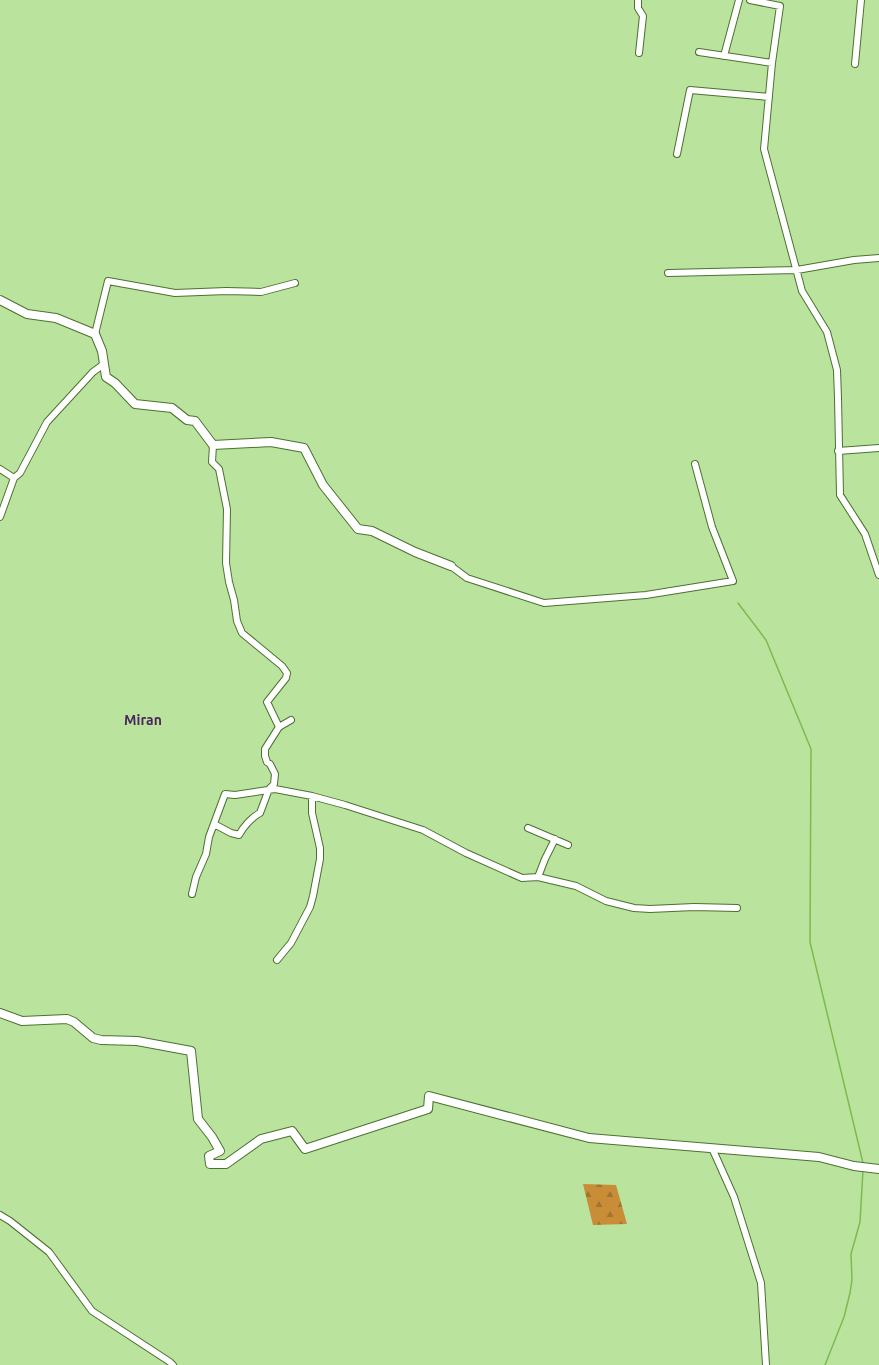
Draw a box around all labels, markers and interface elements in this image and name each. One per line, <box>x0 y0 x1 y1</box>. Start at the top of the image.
district label: Miran <box>124 712 162 728</box>

